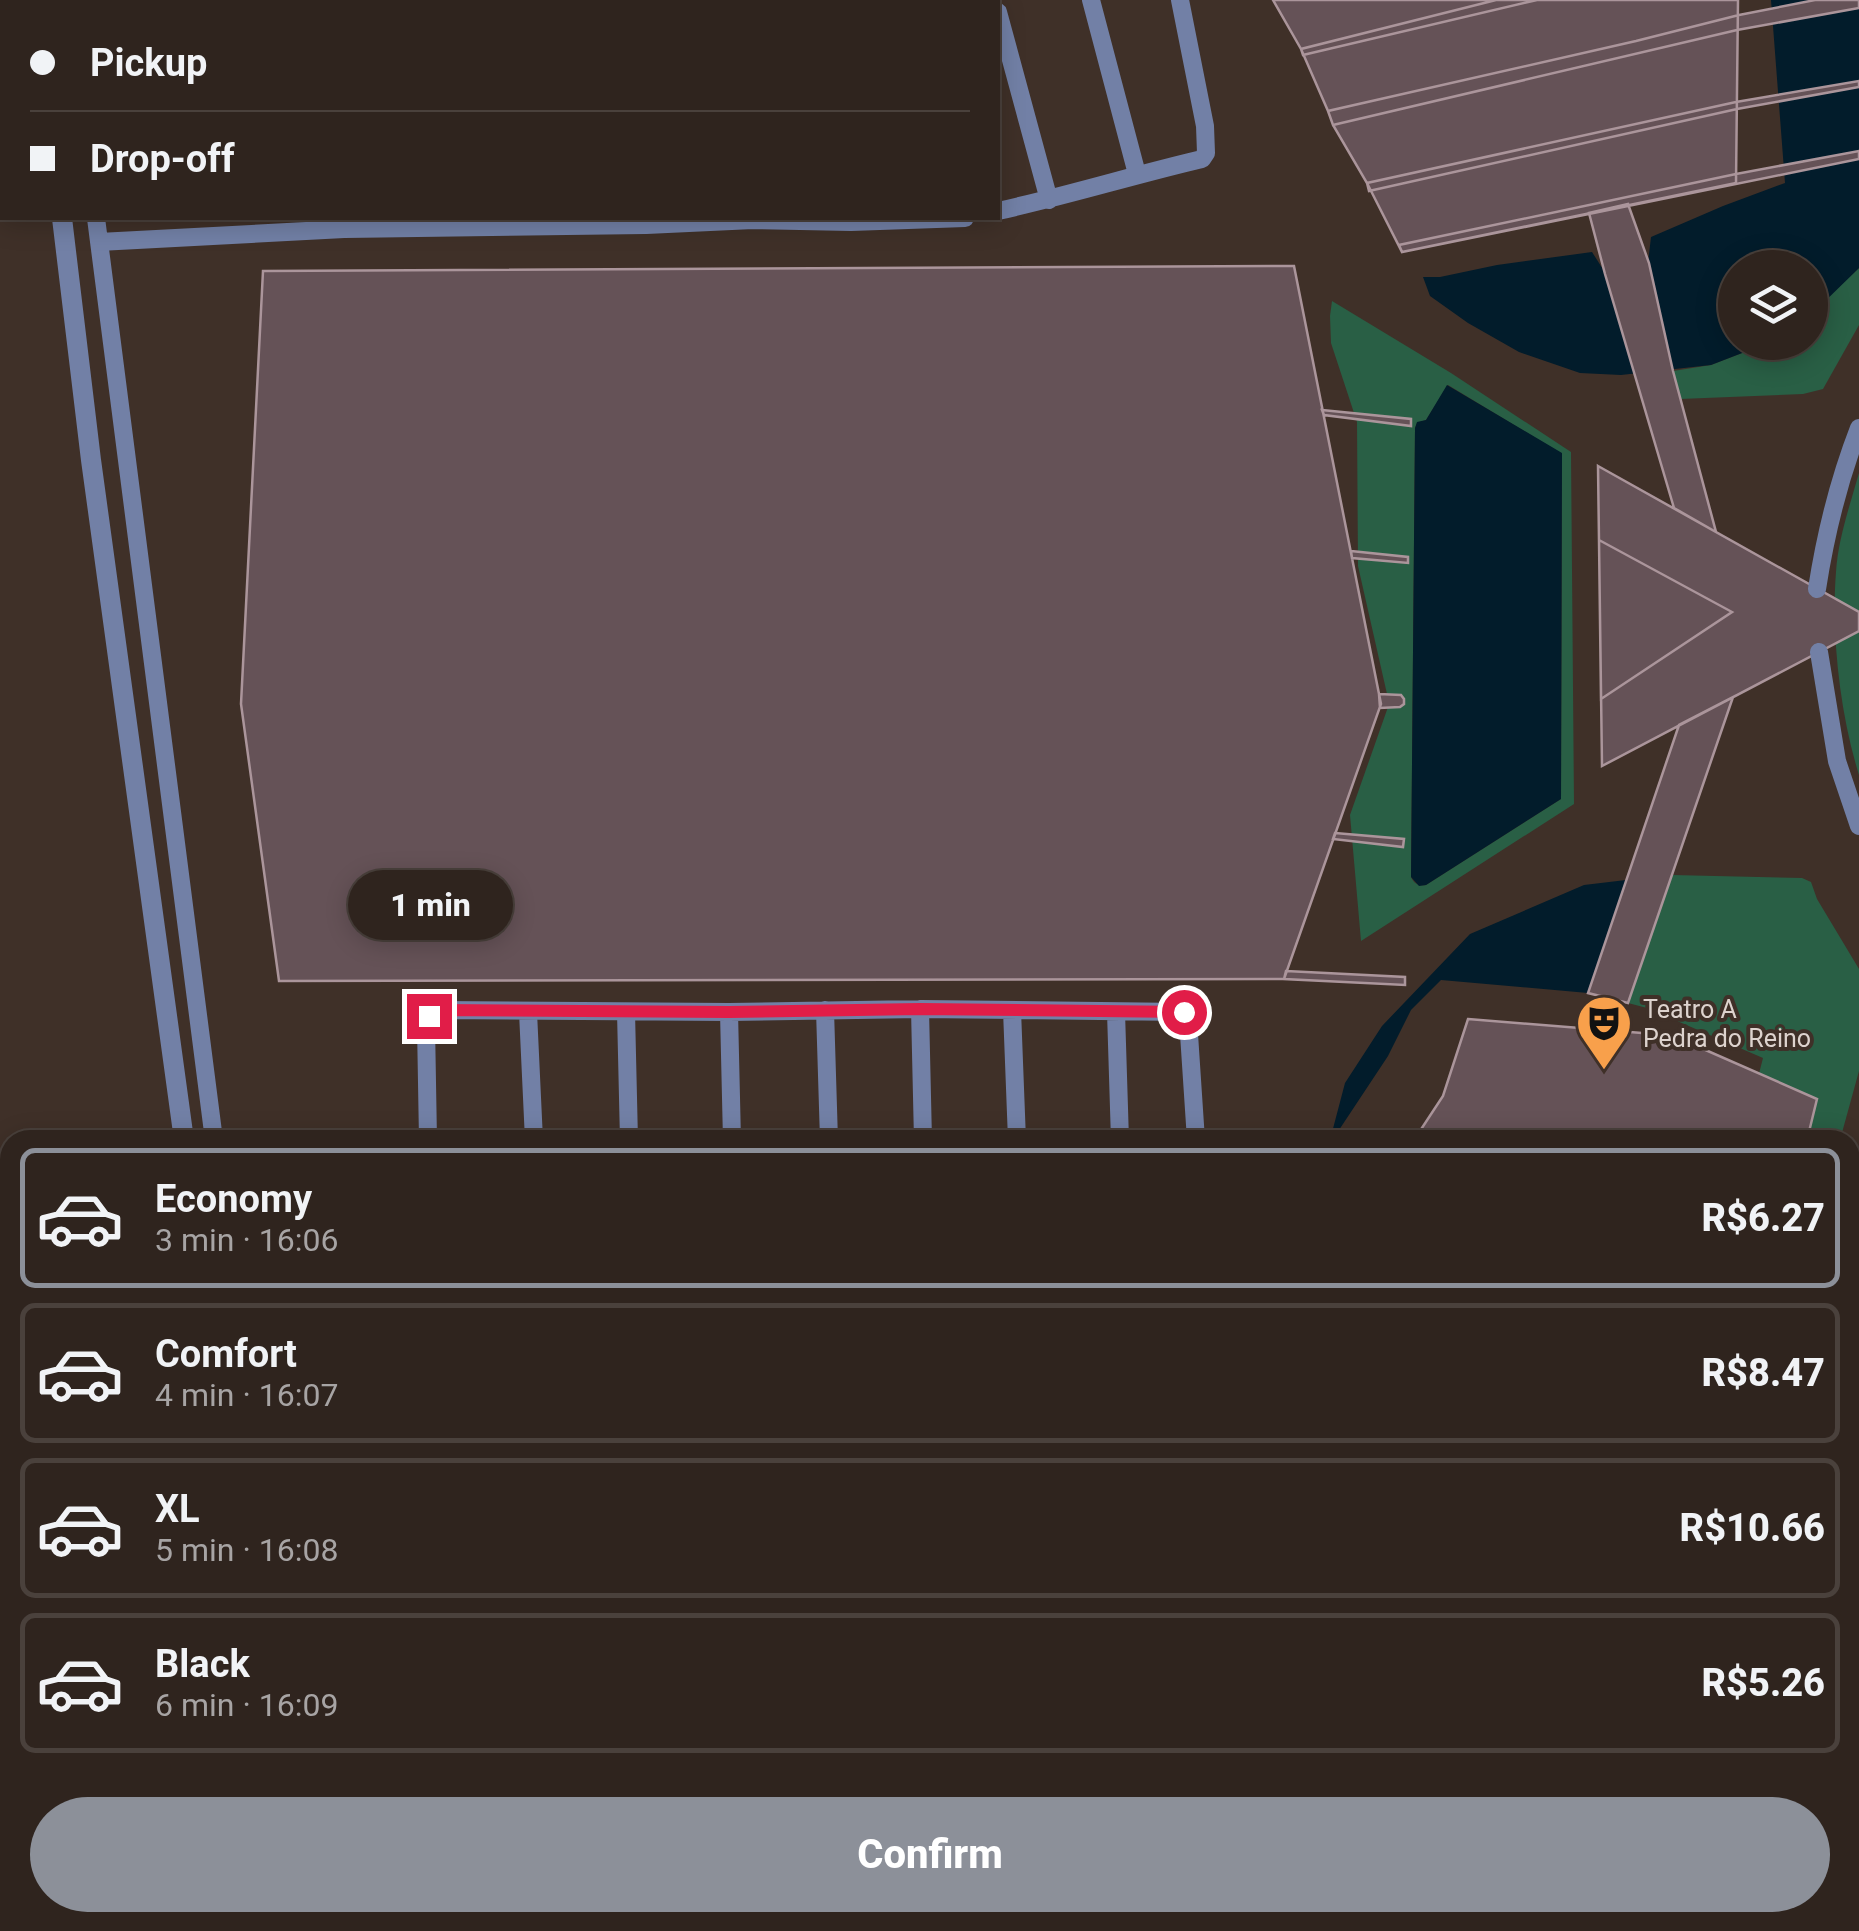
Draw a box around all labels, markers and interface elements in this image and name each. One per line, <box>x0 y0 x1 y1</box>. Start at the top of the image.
text: Pickup <box>90 41 207 85</box>
text: Drop-off <box>90 137 235 181</box>
map controls <box>1718 250 1828 360</box>
button: layers <box>1718 250 1828 360</box>
callout: 1 min <box>346 871 512 941</box>
text: 1 min <box>390 886 471 924</box>
route start <box>1162 990 1207 1035</box>
theatre icon: Teatro A Pedra do Reino <box>1574 993 1634 1072</box>
route end <box>407 994 452 1039</box>
place label: Teatro A Pedra do Reino <box>1643 995 1811 1053</box>
icon: car <box>35 1173 125 1263</box>
text: Economy <box>155 1177 312 1221</box>
text: R$6.27 <box>1702 1196 1825 1240</box>
text: 3 min · 16:06 <box>155 1221 338 1259</box>
icon: car <box>35 1328 125 1418</box>
text: Comfort <box>155 1332 297 1376</box>
text: R$8.47 <box>1702 1351 1825 1395</box>
text: 4 min · 16:07 <box>155 1376 338 1414</box>
icon: car <box>35 1483 125 1573</box>
text: XL <box>155 1487 200 1531</box>
text: R$10.66 <box>1680 1506 1825 1550</box>
text: 5 min · 16:08 <box>155 1531 338 1569</box>
icon: car <box>35 1638 125 1728</box>
text: Black <box>155 1642 250 1686</box>
text: R$5.26 <box>1702 1661 1825 1705</box>
text: 6 min · 16:09 <box>155 1686 338 1724</box>
button: Confirm <box>30 1797 1830 1912</box>

